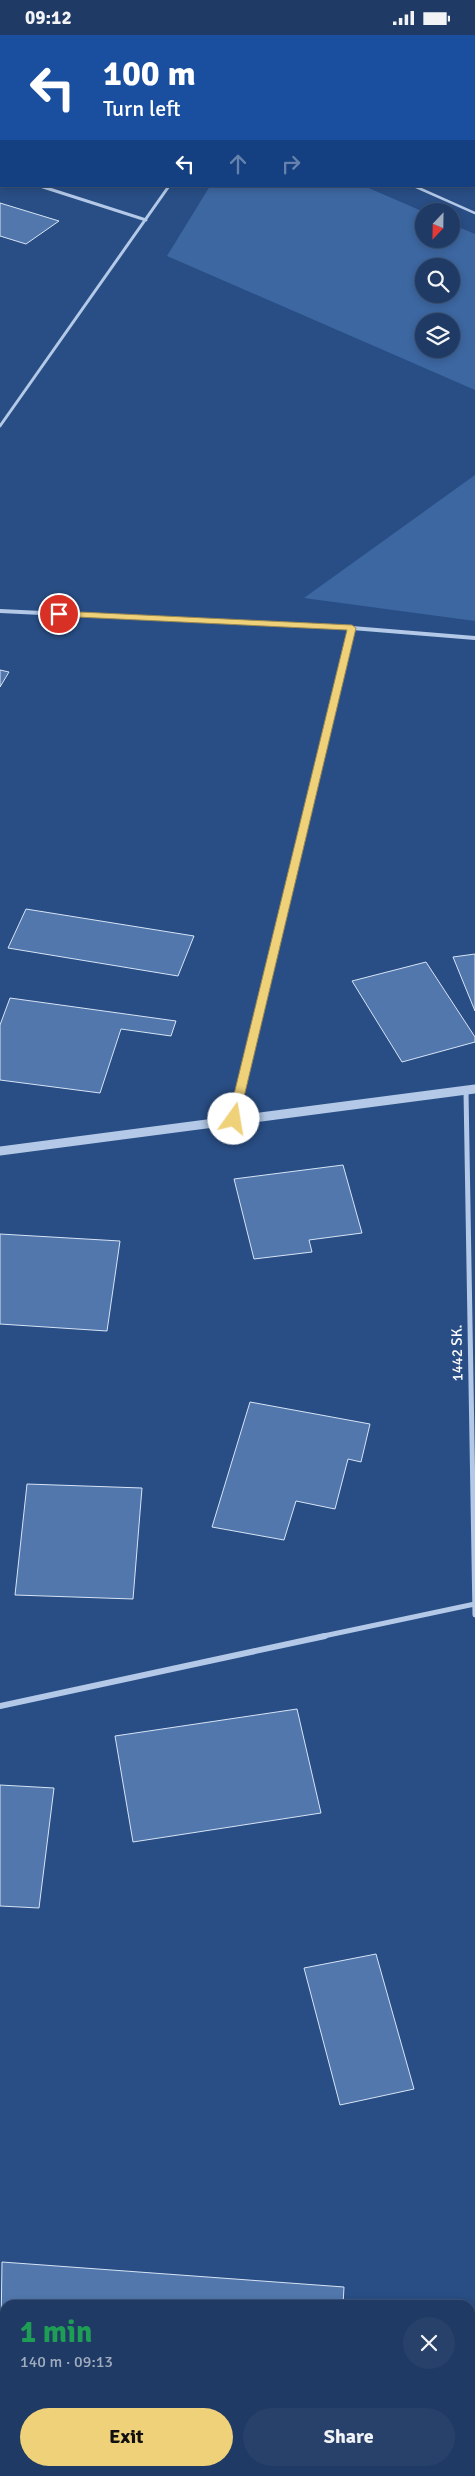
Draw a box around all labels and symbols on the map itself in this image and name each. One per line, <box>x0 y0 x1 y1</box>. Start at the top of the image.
north arrow <box>415 203 460 247</box>
pin <box>38 593 80 635</box>
position arrow <box>207 1092 259 1144</box>
street label: 1442 SK. <box>448 1324 466 1382</box>

